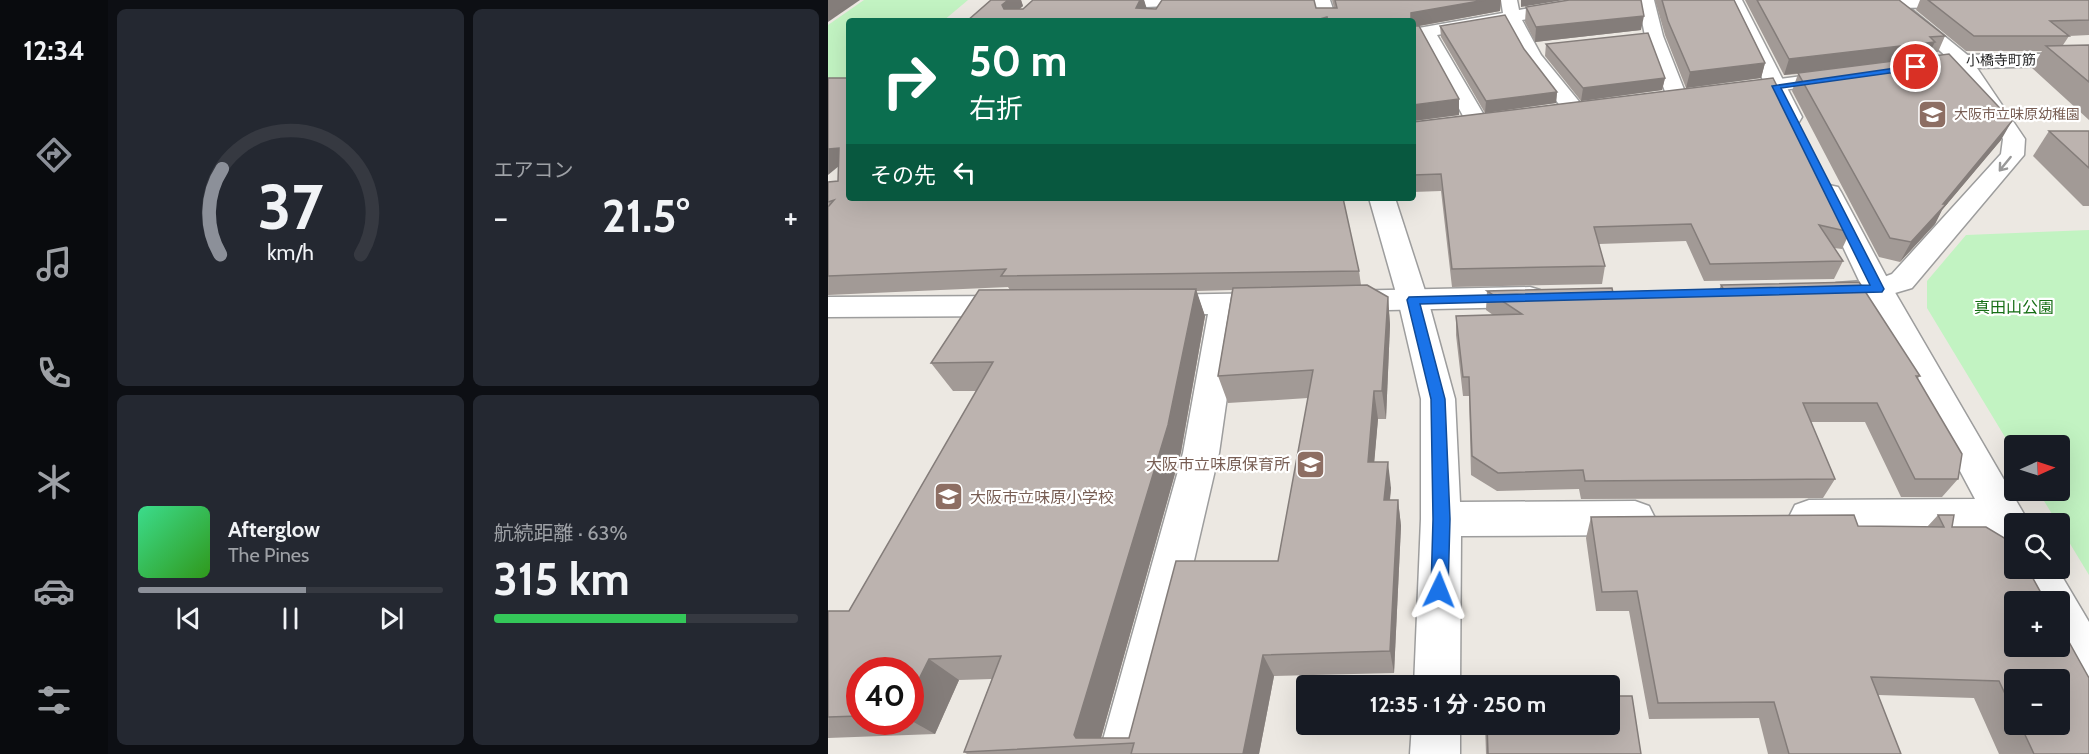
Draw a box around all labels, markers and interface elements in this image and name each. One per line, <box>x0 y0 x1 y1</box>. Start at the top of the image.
text: 12:34 <box>23 34 85 67</box>
text: 50 m <box>969 35 1067 87</box>
pin <box>1890 41 1941 92</box>
icon: right <box>870 42 948 120</box>
icon: arrive <box>1899 50 1932 83</box>
street label: 小橋寺町筋 <box>1966 50 2036 70</box>
text: 右折 <box>969 92 1023 125</box>
school or university icon: 大阪市立味原幼稚園 <box>1917 98 1949 130</box>
place label: 大阪市立味原幼稚園 <box>1954 105 2080 123</box>
icon: directions <box>33 134 75 176</box>
icon: left <box>948 156 981 189</box>
one-way arrow <box>1998 156 2011 172</box>
text: エアコン <box>494 158 574 182</box>
text: その先 <box>870 162 936 189</box>
text: 37 <box>258 169 323 245</box>
text: 21.5° <box>602 189 690 243</box>
text: − <box>494 197 508 237</box>
text: + <box>783 197 798 237</box>
text: km/h <box>267 239 314 265</box>
icon: music <box>33 243 75 285</box>
park label: 真田山公園 <box>1974 298 2054 317</box>
icon: phone <box>33 352 75 394</box>
north arrow <box>2004 435 2070 501</box>
map controls <box>2004 435 2070 735</box>
school or university icon: 大阪市立味原保育所 <box>1295 448 1327 480</box>
place label: 大阪市立味原保育所 <box>1146 455 1290 474</box>
icon: climate <box>33 461 75 503</box>
school or university icon: 大阪市立味原小学校 <box>933 481 965 513</box>
place label: 大阪市立味原小学校 <box>970 488 1114 507</box>
button: search <box>2004 513 2070 579</box>
text: Afterglow <box>228 516 320 543</box>
text: 航続距離 · 63% <box>494 521 627 545</box>
text: The Pines <box>228 543 309 567</box>
text: 315 km <box>494 552 630 606</box>
position arrow <box>1407 558 1471 622</box>
icon: car <box>33 570 75 612</box>
button: + <box>2004 591 2070 657</box>
icon: previous <box>172 602 205 635</box>
icon: pause <box>274 602 307 635</box>
icon: next <box>375 602 408 635</box>
speed limit sign: 40 <box>846 657 924 735</box>
button: − <box>2004 669 2070 735</box>
icon: filters <box>33 679 75 721</box>
text: 12:35 · 1 分 · 250 m <box>1370 691 1546 718</box>

